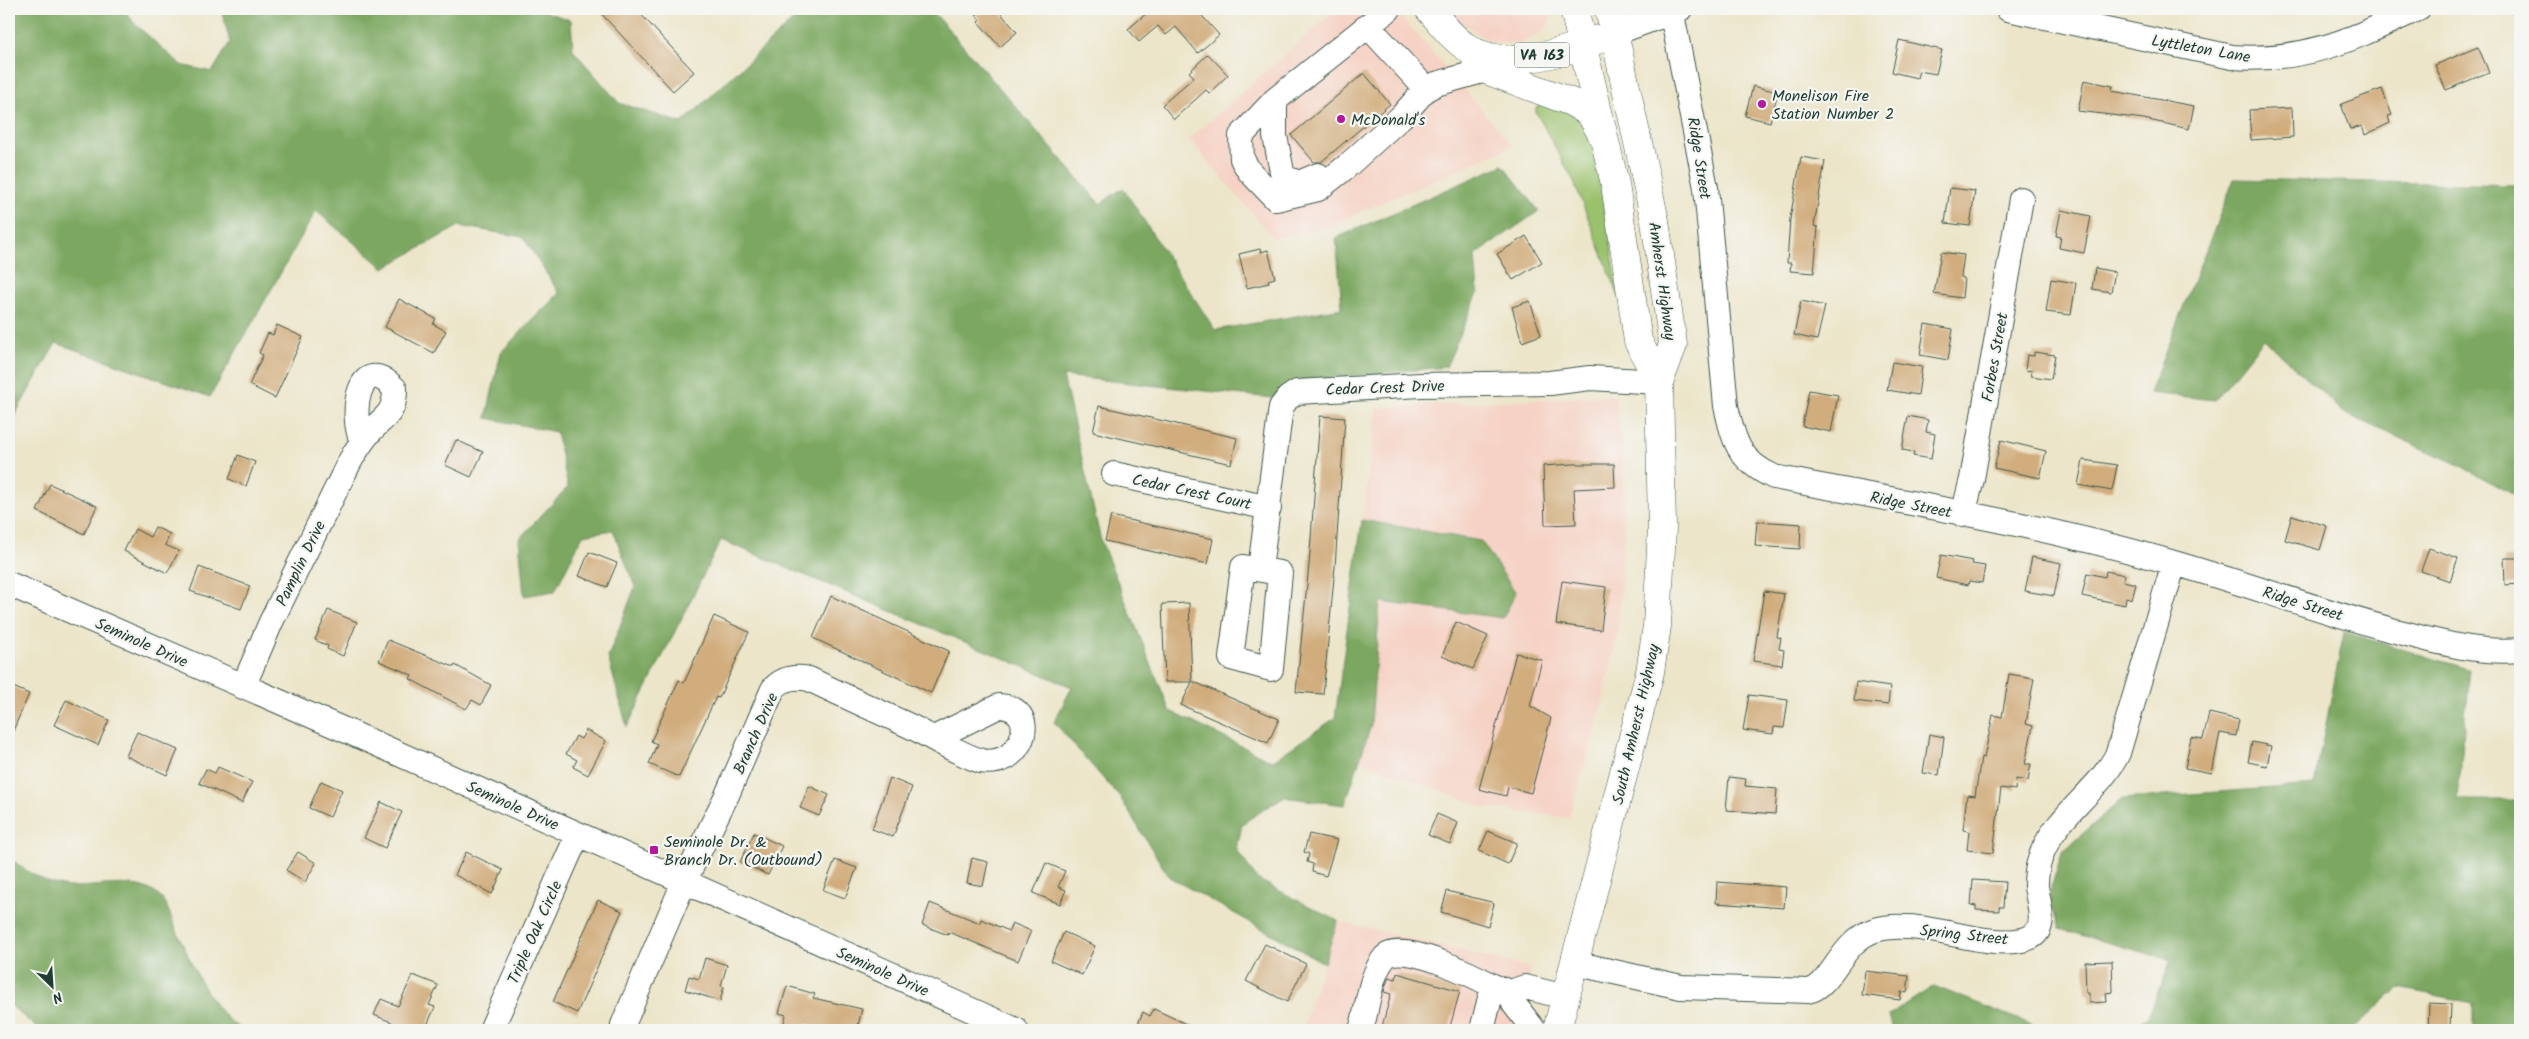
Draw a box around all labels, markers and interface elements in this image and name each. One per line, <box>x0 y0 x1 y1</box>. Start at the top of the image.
street label: Lyttleton Lane <box>2149 28 2252 70</box>
road number: VA 163 <box>1514 42 1570 68</box>
place label: Monelison Fire Station Number 2 <box>1772 84 1894 127</box>
marker: Monelison Fire Station Number 2 <box>1756 98 1768 110</box>
place label: McDonald's <box>1351 108 1426 133</box>
marker: McDonald's <box>1335 113 1347 125</box>
street label: Ridge Street <box>1680 115 1717 202</box>
street label: Amherst Highway <box>1641 220 1682 343</box>
street label: Forbes Street <box>1975 310 2016 404</box>
street label: Cedar Crest Drive <box>1325 374 1445 403</box>
street label: Cedar Crest Court <box>1130 468 1254 517</box>
street label: Ridge Street <box>1868 485 1955 526</box>
street label: Pamplin Drive <box>270 517 333 611</box>
street label: Ridge Street <box>2259 580 2347 629</box>
street label: Seminole Drive <box>91 612 192 675</box>
street label: South Amherst Highway <box>1606 641 1667 807</box>
street label: Branch Drive <box>727 689 785 778</box>
street label: Seminole Drive <box>462 775 563 838</box>
place label: Seminole Dr. & Branch Dr. (Outbound) <box>664 830 823 873</box>
marker: Seminole Dr. & Branch Dr. (Outbound) <box>648 844 660 856</box>
street label: Triple Oak Circle <box>501 877 569 988</box>
street label: Spring Street <box>1919 918 2010 953</box>
street label: Seminole Drive <box>832 941 933 1004</box>
north arrow <box>28 962 78 1012</box>
text: N <box>48 985 66 1009</box>

